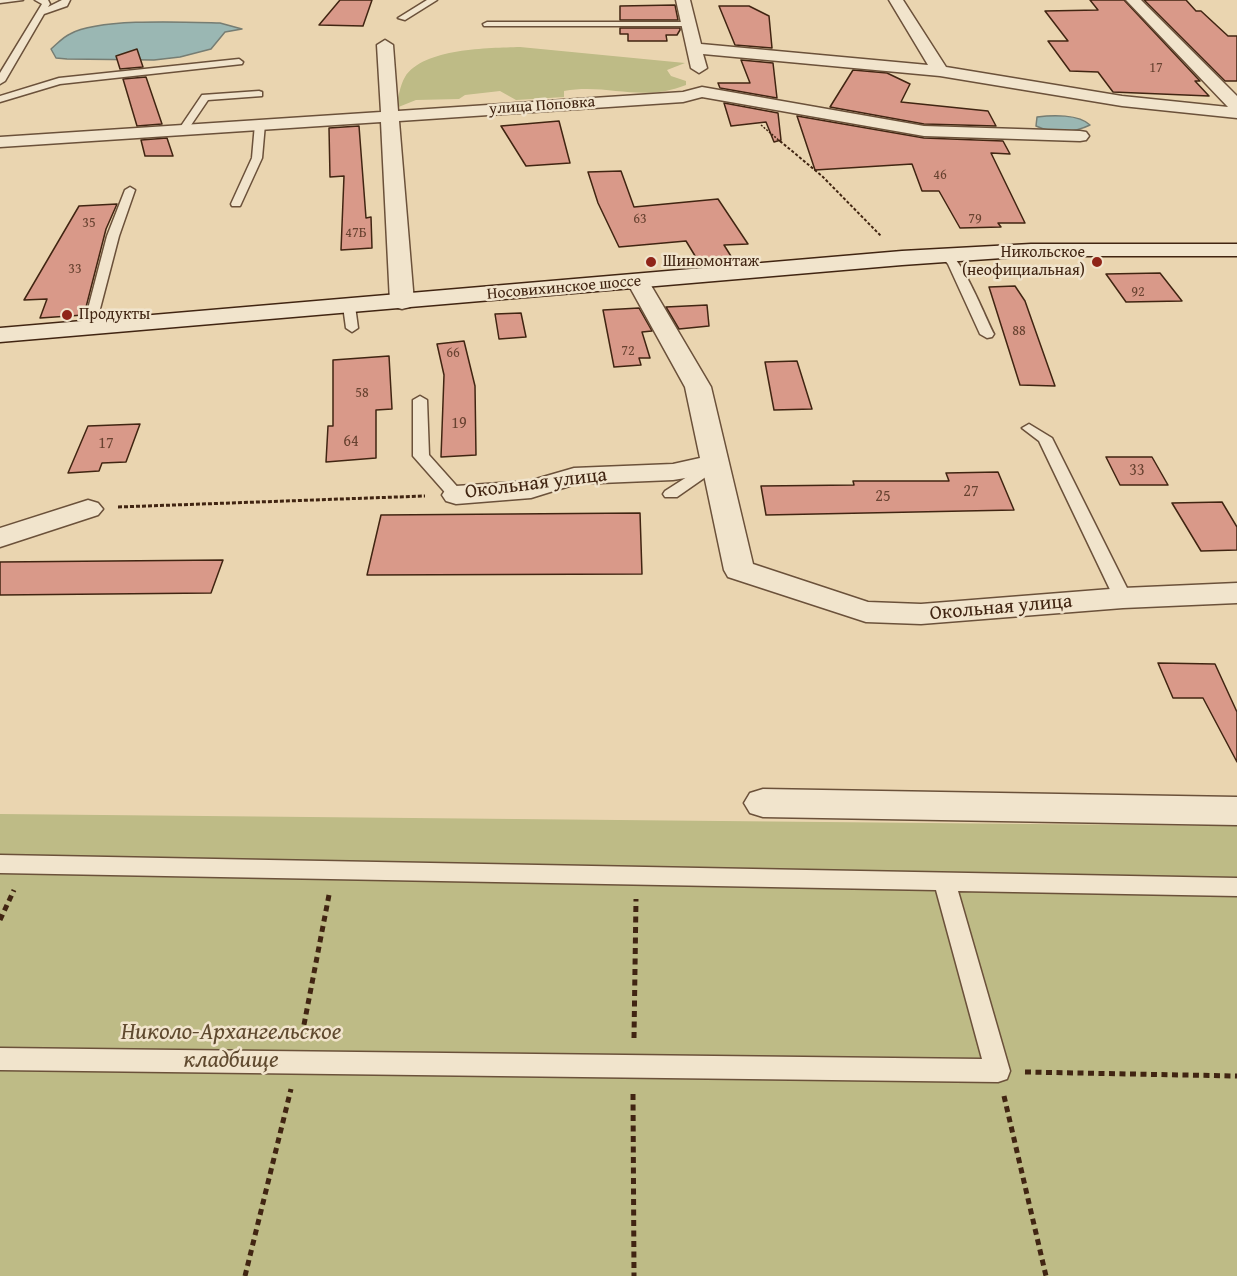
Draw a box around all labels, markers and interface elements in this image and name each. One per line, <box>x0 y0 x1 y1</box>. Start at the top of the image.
house number: 17 <box>1149 60 1163 76</box>
street label: улица Поповка <box>488 93 596 119</box>
house number: 46 <box>933 167 947 183</box>
house number: 63 <box>633 211 647 227</box>
house number: 79 <box>968 211 982 227</box>
house number: 35 <box>82 215 96 231</box>
house number: 47Б <box>345 225 367 241</box>
place label: Никольское (неофициальная) <box>962 243 1085 281</box>
place label: Шиномонтаж <box>663 252 759 272</box>
marker: Шиномонтаж <box>644 255 658 269</box>
marker: Никольское (неофициальная) <box>1090 255 1104 269</box>
house number: 33 <box>68 261 82 277</box>
street label: Носовихинское шоссе <box>486 272 642 304</box>
house number: 92 <box>1131 284 1145 300</box>
place label: Продукты <box>79 305 150 325</box>
marker: Продукты <box>60 308 74 322</box>
house number: 88 <box>1012 323 1026 339</box>
house number: 72 <box>621 343 635 359</box>
house number: 66 <box>446 345 460 361</box>
house number: 58 <box>355 385 369 401</box>
house number: 19 <box>451 414 467 434</box>
house number: 64 <box>343 432 359 452</box>
house number: 17 <box>98 434 114 454</box>
house number: 33 <box>1129 461 1145 481</box>
street label: Окольная улица <box>464 463 608 505</box>
house number: 27 <box>963 482 979 502</box>
house number: 25 <box>875 487 891 507</box>
street label: Окольная улица <box>929 590 1073 626</box>
park label: Николо-Архангельское кладбище <box>121 1019 341 1075</box>

